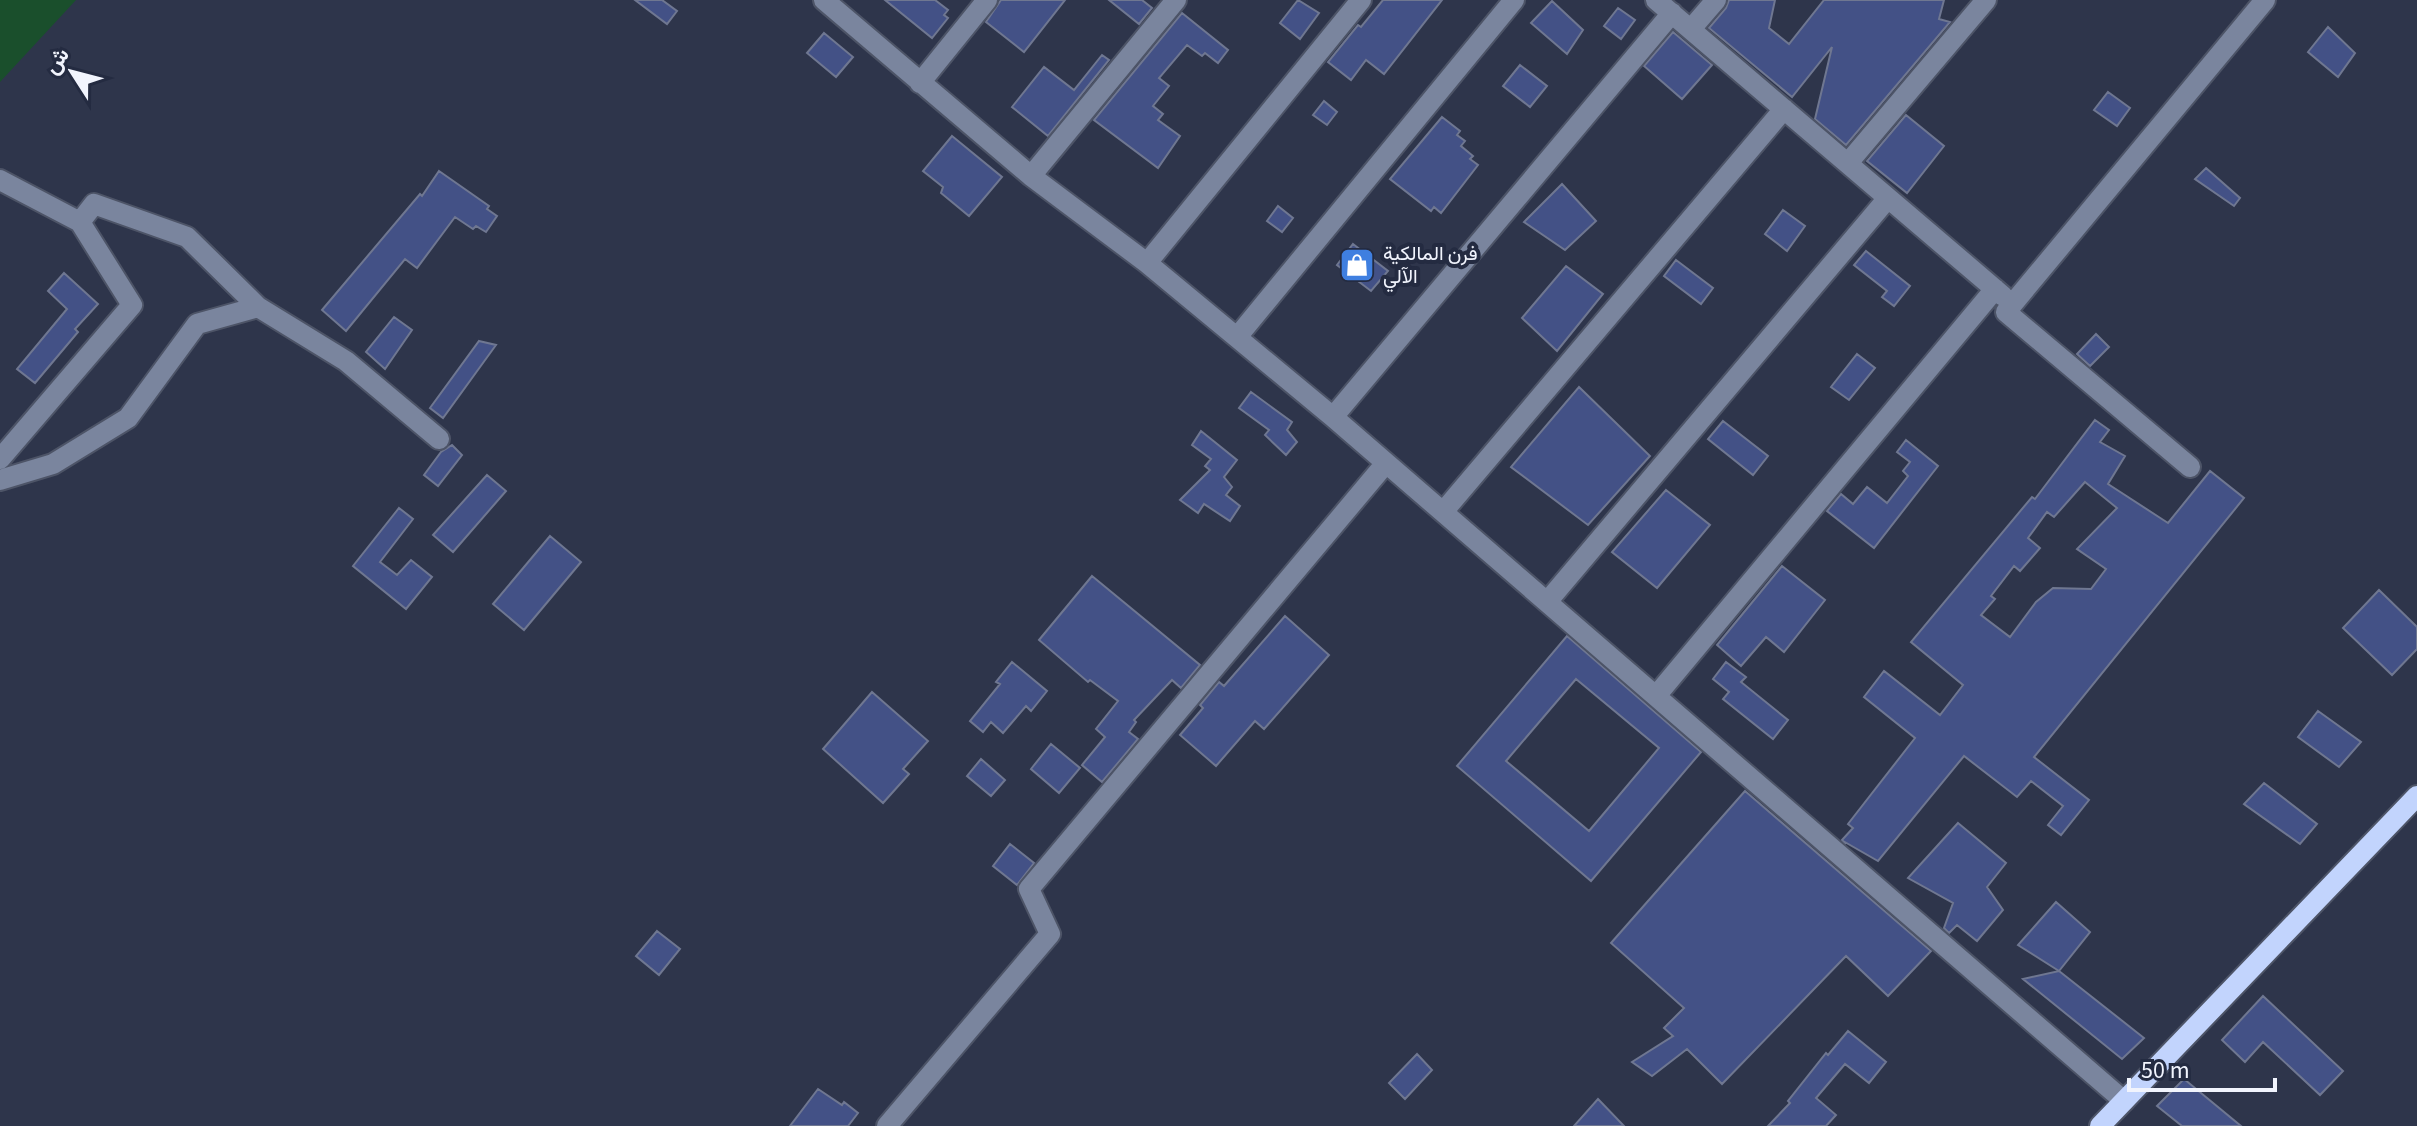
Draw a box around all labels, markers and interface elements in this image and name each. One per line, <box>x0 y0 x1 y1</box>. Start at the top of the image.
north arrow <box>32 32 112 112</box>
text: ش <box>36 41 77 81</box>
place label: فرن المالكية الآلي <box>1383 240 1478 293</box>
shop icon: فرن المالكية الآلي <box>1338 246 1376 284</box>
scale bar <box>2129 1042 2275 1092</box>
text: 50 m <box>2141 1053 2190 1088</box>

